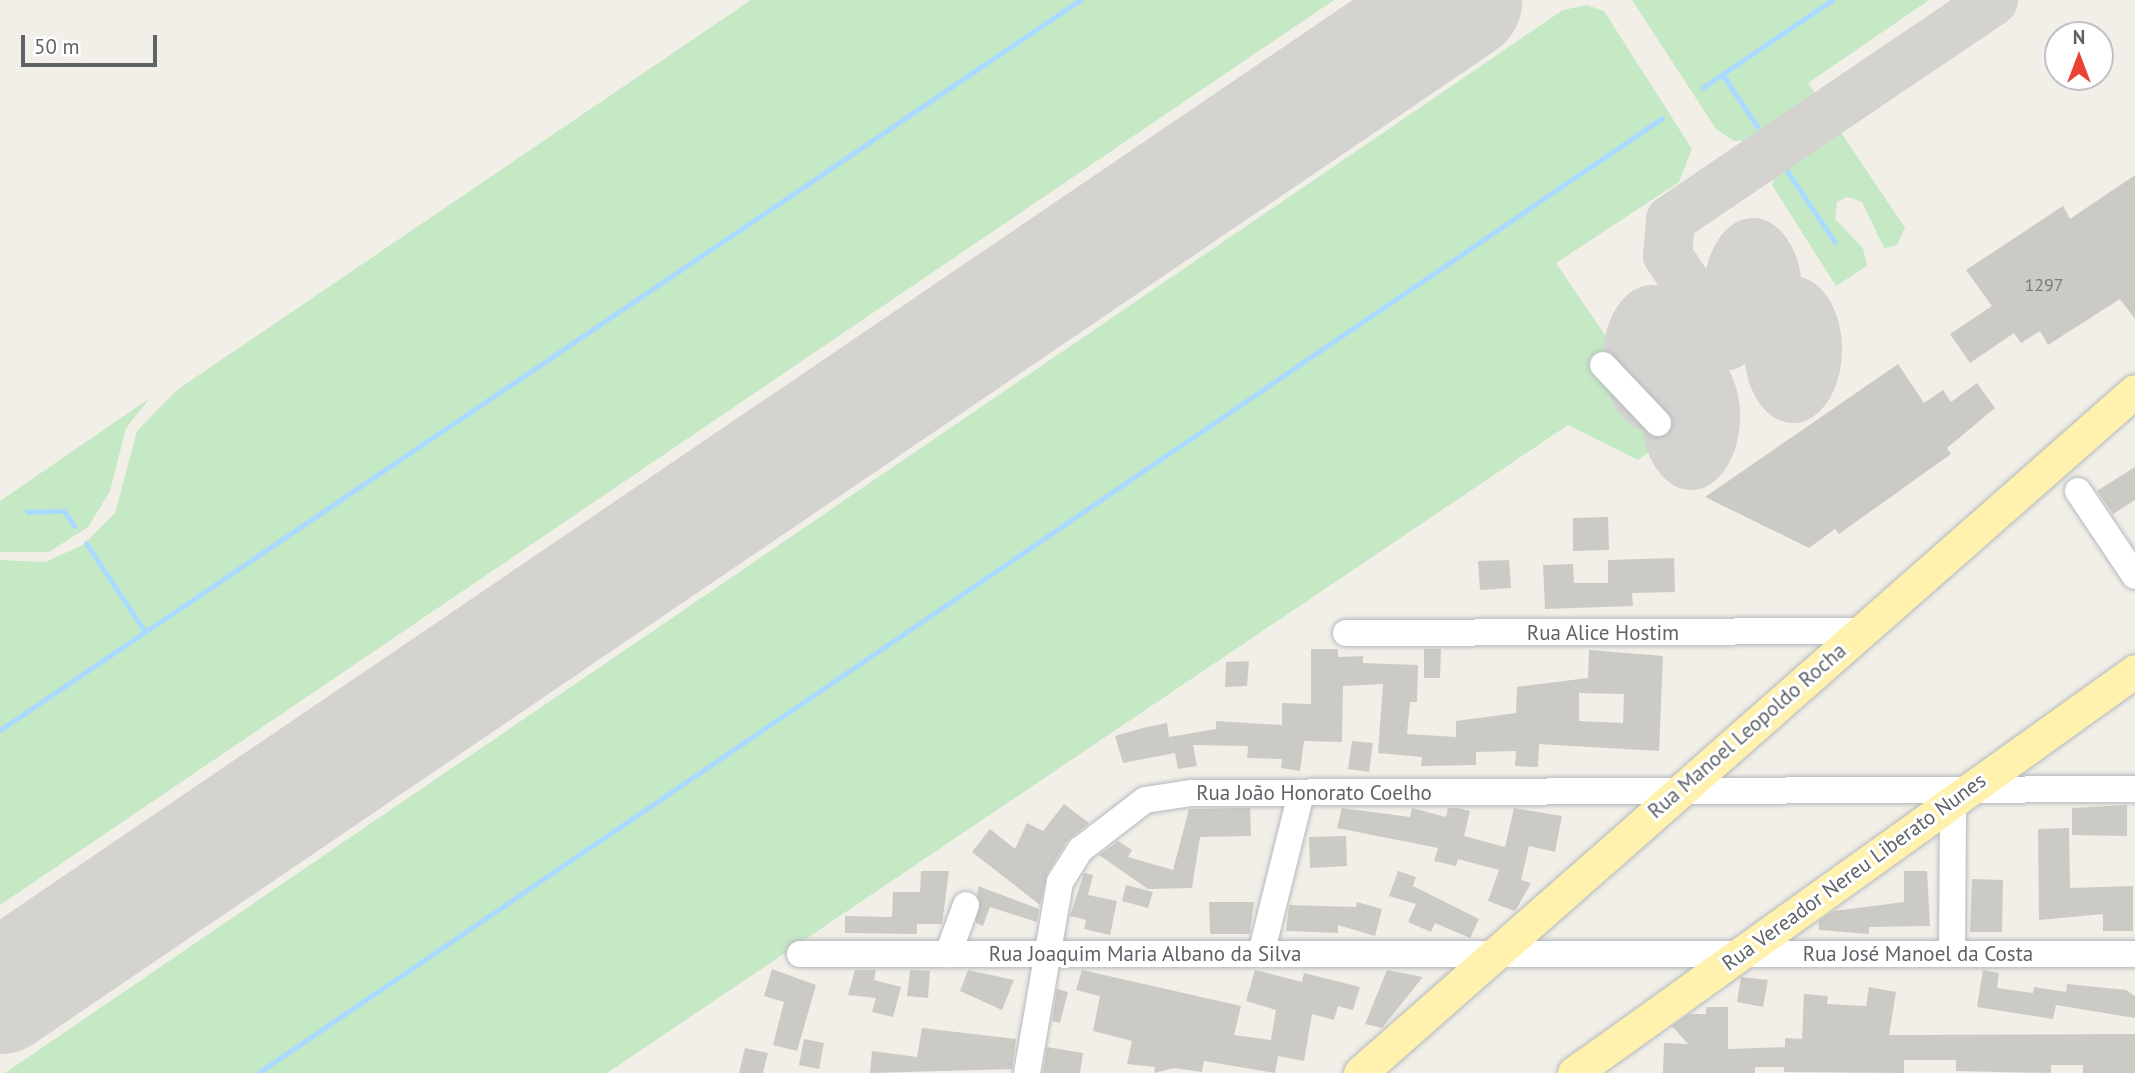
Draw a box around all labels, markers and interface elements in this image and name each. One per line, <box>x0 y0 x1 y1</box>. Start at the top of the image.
scale bar <box>24 21 161 65</box>
north arrow <box>2044 21 2114 91</box>
text: N <box>2073 25 2085 49</box>
text: 50 m <box>34 33 80 60</box>
house number: 1297 <box>2024 274 2064 296</box>
street label: Rua Alice Hostim <box>1527 620 1679 646</box>
street label: Rua Manoel Leopoldo Rocha <box>1643 638 1851 824</box>
street label: Rua Vereador Nereu Liberato Nunes <box>1717 768 1991 976</box>
street label: Rua João Honorato Coelho <box>1196 780 1432 806</box>
street label: Rua Joaquim Maria Albano da Silva <box>988 941 1302 967</box>
street label: Rua José Manoel da Costa <box>1803 941 2033 967</box>

